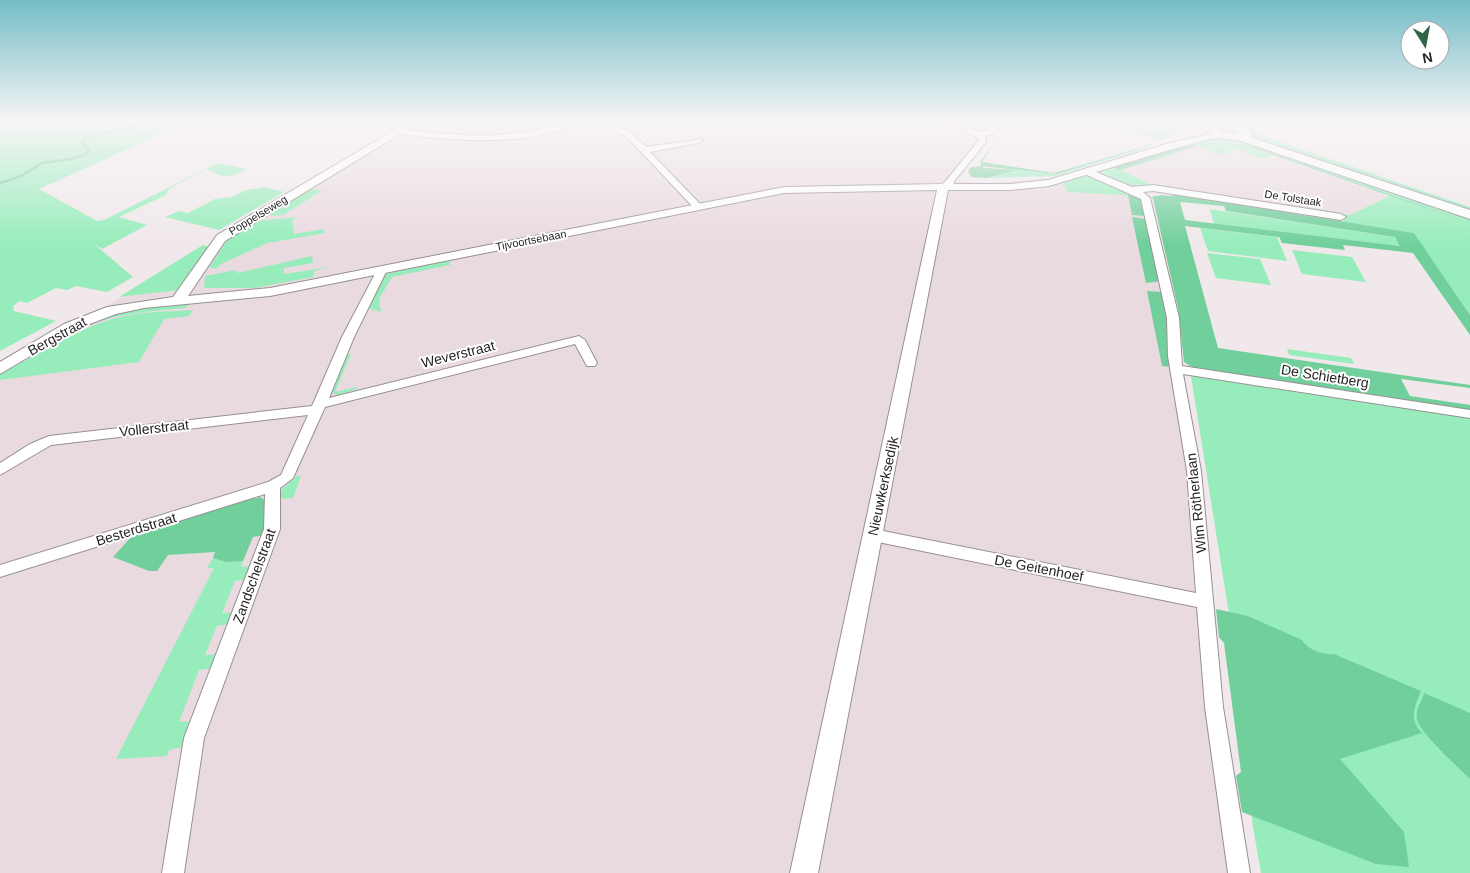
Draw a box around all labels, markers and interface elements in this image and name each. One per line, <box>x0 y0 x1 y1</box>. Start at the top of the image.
north arrow <box>1400 20 1450 70</box>
text: N <box>1421 49 1434 67</box>
street label: De Tolstaak <box>1264 188 1323 208</box>
street label: Poppelseweg <box>227 193 289 237</box>
street label: Tijvoortsebaan <box>495 227 567 253</box>
street label: Bergstraat <box>25 313 89 359</box>
street label: Weverstraat <box>420 337 497 371</box>
street label: De Schietberg <box>1280 361 1370 391</box>
street label: Vollerstraat <box>118 416 190 440</box>
street label: Nieuwkerksedijk <box>865 434 902 537</box>
street label: Wim Rötherlaan <box>1183 452 1209 554</box>
street label: Besterdstraat <box>94 509 178 549</box>
street label: Zandschelstraat <box>229 526 279 626</box>
street label: De Geitenhoef <box>993 552 1085 584</box>

